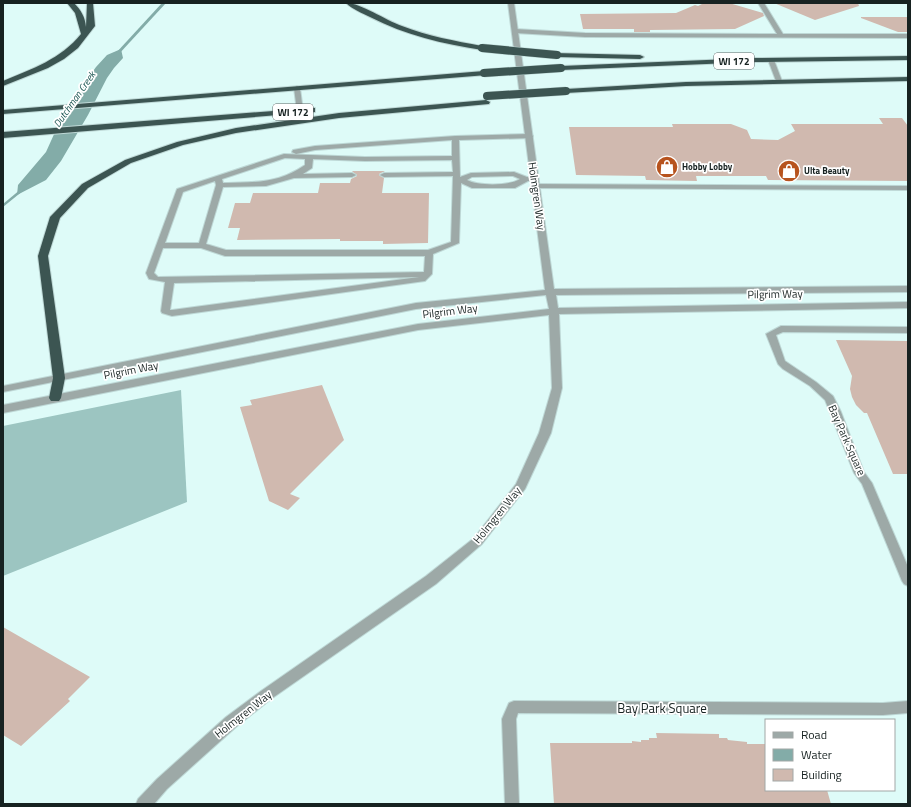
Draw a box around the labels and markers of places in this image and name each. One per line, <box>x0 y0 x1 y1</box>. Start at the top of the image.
shop icon: Hobby Lobby <box>654 154 680 180</box>
shop icon: Ulta Beauty <box>776 158 802 184</box>
place label: Hobby Lobby <box>682 160 733 173</box>
place label: Ulta Beauty <box>804 164 850 177</box>

